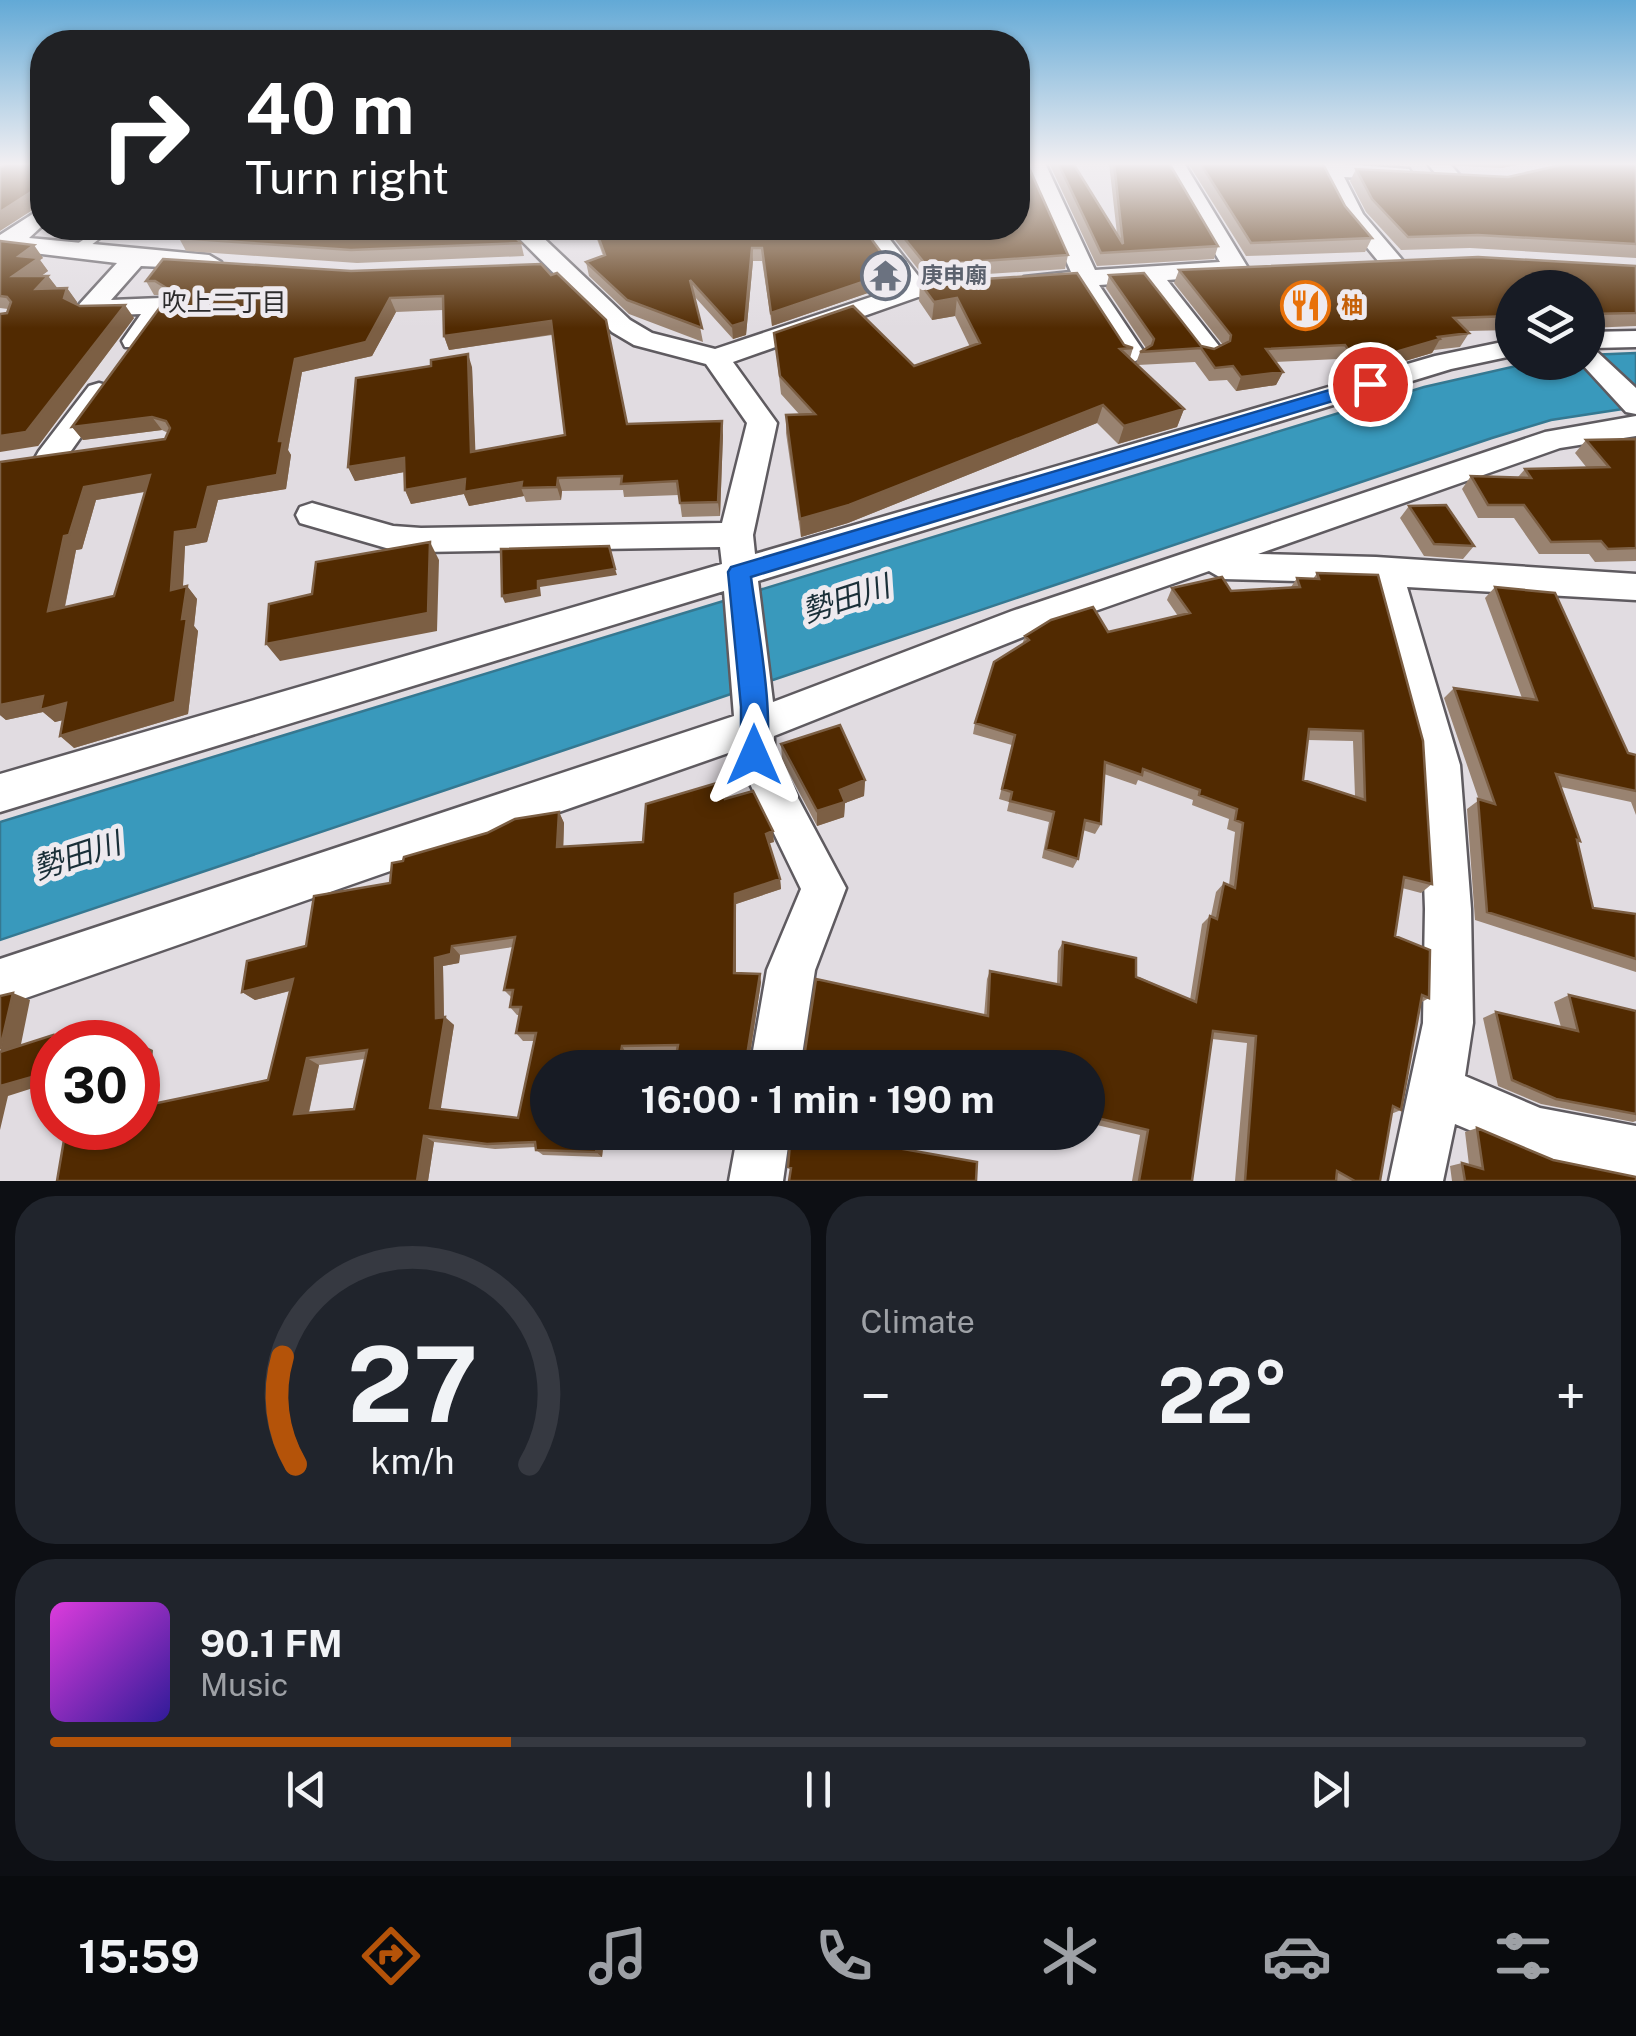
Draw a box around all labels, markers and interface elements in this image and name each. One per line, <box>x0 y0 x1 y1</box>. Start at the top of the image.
text: 40 m <box>245 67 415 150</box>
icon: right <box>80 70 210 200</box>
text: Turn right <box>245 151 449 204</box>
temple icon: 庚申廟 <box>860 249 912 301</box>
place label: 庚申廟 <box>921 262 987 288</box>
map controls <box>1495 270 1605 380</box>
button: layers <box>1495 270 1605 380</box>
restaurant icon: 柚 <box>1280 279 1332 331</box>
district label: 吹上二丁目 <box>161 287 287 317</box>
place label: 柚 <box>1341 292 1363 318</box>
pin <box>1328 342 1413 427</box>
icon: arrive <box>1343 357 1398 412</box>
water label: 勢田川 <box>797 566 897 629</box>
position arrow <box>702 703 806 807</box>
water label: 勢田川 <box>28 823 128 886</box>
speed limit sign: 30 <box>30 1020 160 1150</box>
text: 16:00 · 1 min · 190 m <box>640 1077 995 1122</box>
text: Climate <box>861 1303 975 1340</box>
text: 27 <box>347 1323 478 1445</box>
text: 22° <box>1158 1352 1289 1440</box>
text: − <box>861 1364 891 1428</box>
text: + <box>1556 1364 1586 1428</box>
text: km/h <box>371 1440 455 1482</box>
text: 90.1 FM <box>200 1621 343 1666</box>
text: Music <box>200 1666 288 1703</box>
icon: previous <box>279 1762 334 1817</box>
icon: pause <box>791 1762 846 1817</box>
icon: next <box>1303 1762 1358 1817</box>
icon: directions <box>356 1921 426 1991</box>
icon: music <box>583 1921 653 1991</box>
icon: phone <box>809 1921 879 1991</box>
icon: climate <box>1035 1921 1105 1991</box>
icon: car <box>1262 1921 1332 1991</box>
icon: filters <box>1488 1921 1558 1991</box>
text: 15:59 <box>78 1930 200 1983</box>

